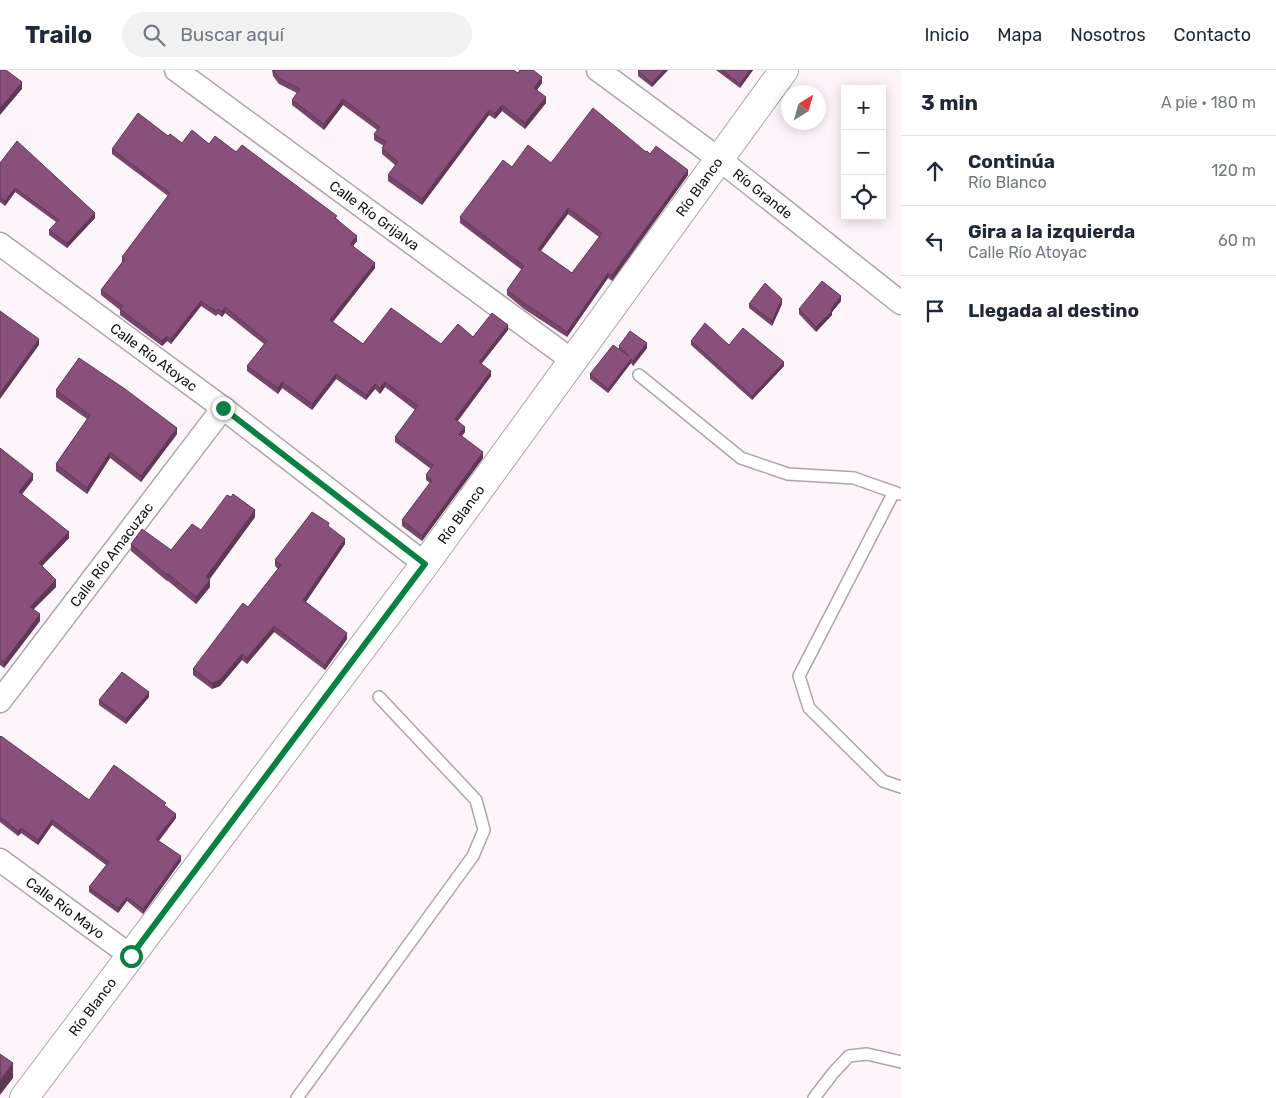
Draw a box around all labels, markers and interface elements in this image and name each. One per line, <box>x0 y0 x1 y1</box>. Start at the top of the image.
search box <box>122 12 472 57</box>
text: Trailo <box>25 21 92 49</box>
icon: search <box>140 21 168 49</box>
text: Buscar aquí <box>180 23 284 46</box>
text: Inicio <box>924 24 969 46</box>
text: Mapa <box>997 24 1042 46</box>
text: Nosotros <box>1070 24 1146 46</box>
text: Contacto <box>1174 24 1251 46</box>
north arrow <box>781 85 826 130</box>
map controls <box>841 85 886 220</box>
button: + <box>841 85 886 130</box>
text: 3 min <box>921 90 978 115</box>
text: A pie · 180 m <box>1161 93 1256 112</box>
button: − <box>841 130 886 175</box>
text: Continúa <box>968 150 1055 173</box>
street label: Río Blanco <box>672 154 727 220</box>
icon: ahead <box>921 157 949 185</box>
text: 120 m <box>1211 161 1256 180</box>
street label: Río Grande <box>729 165 796 223</box>
text: Río Blanco <box>968 173 1047 192</box>
button: locate <box>841 175 886 220</box>
street label: Calle Río Grijalva <box>326 177 422 254</box>
text: Gira a la izquierda <box>968 220 1135 243</box>
icon: left <box>921 227 949 255</box>
text: 60 m <box>1218 231 1256 250</box>
text: Calle Río Atoyac <box>968 243 1087 262</box>
icon: arrive <box>921 297 949 325</box>
text: Llegada al destino <box>968 299 1139 322</box>
street label: Calle Río Atoyac <box>107 320 201 395</box>
route end <box>212 397 235 420</box>
street label: Río Blanco <box>434 482 488 548</box>
street label: Calle Río Amacuzac <box>67 499 157 611</box>
street label: Calle Río Mayo <box>22 874 108 943</box>
route start <box>120 945 143 968</box>
street label: Río Blanco <box>65 975 120 1040</box>

